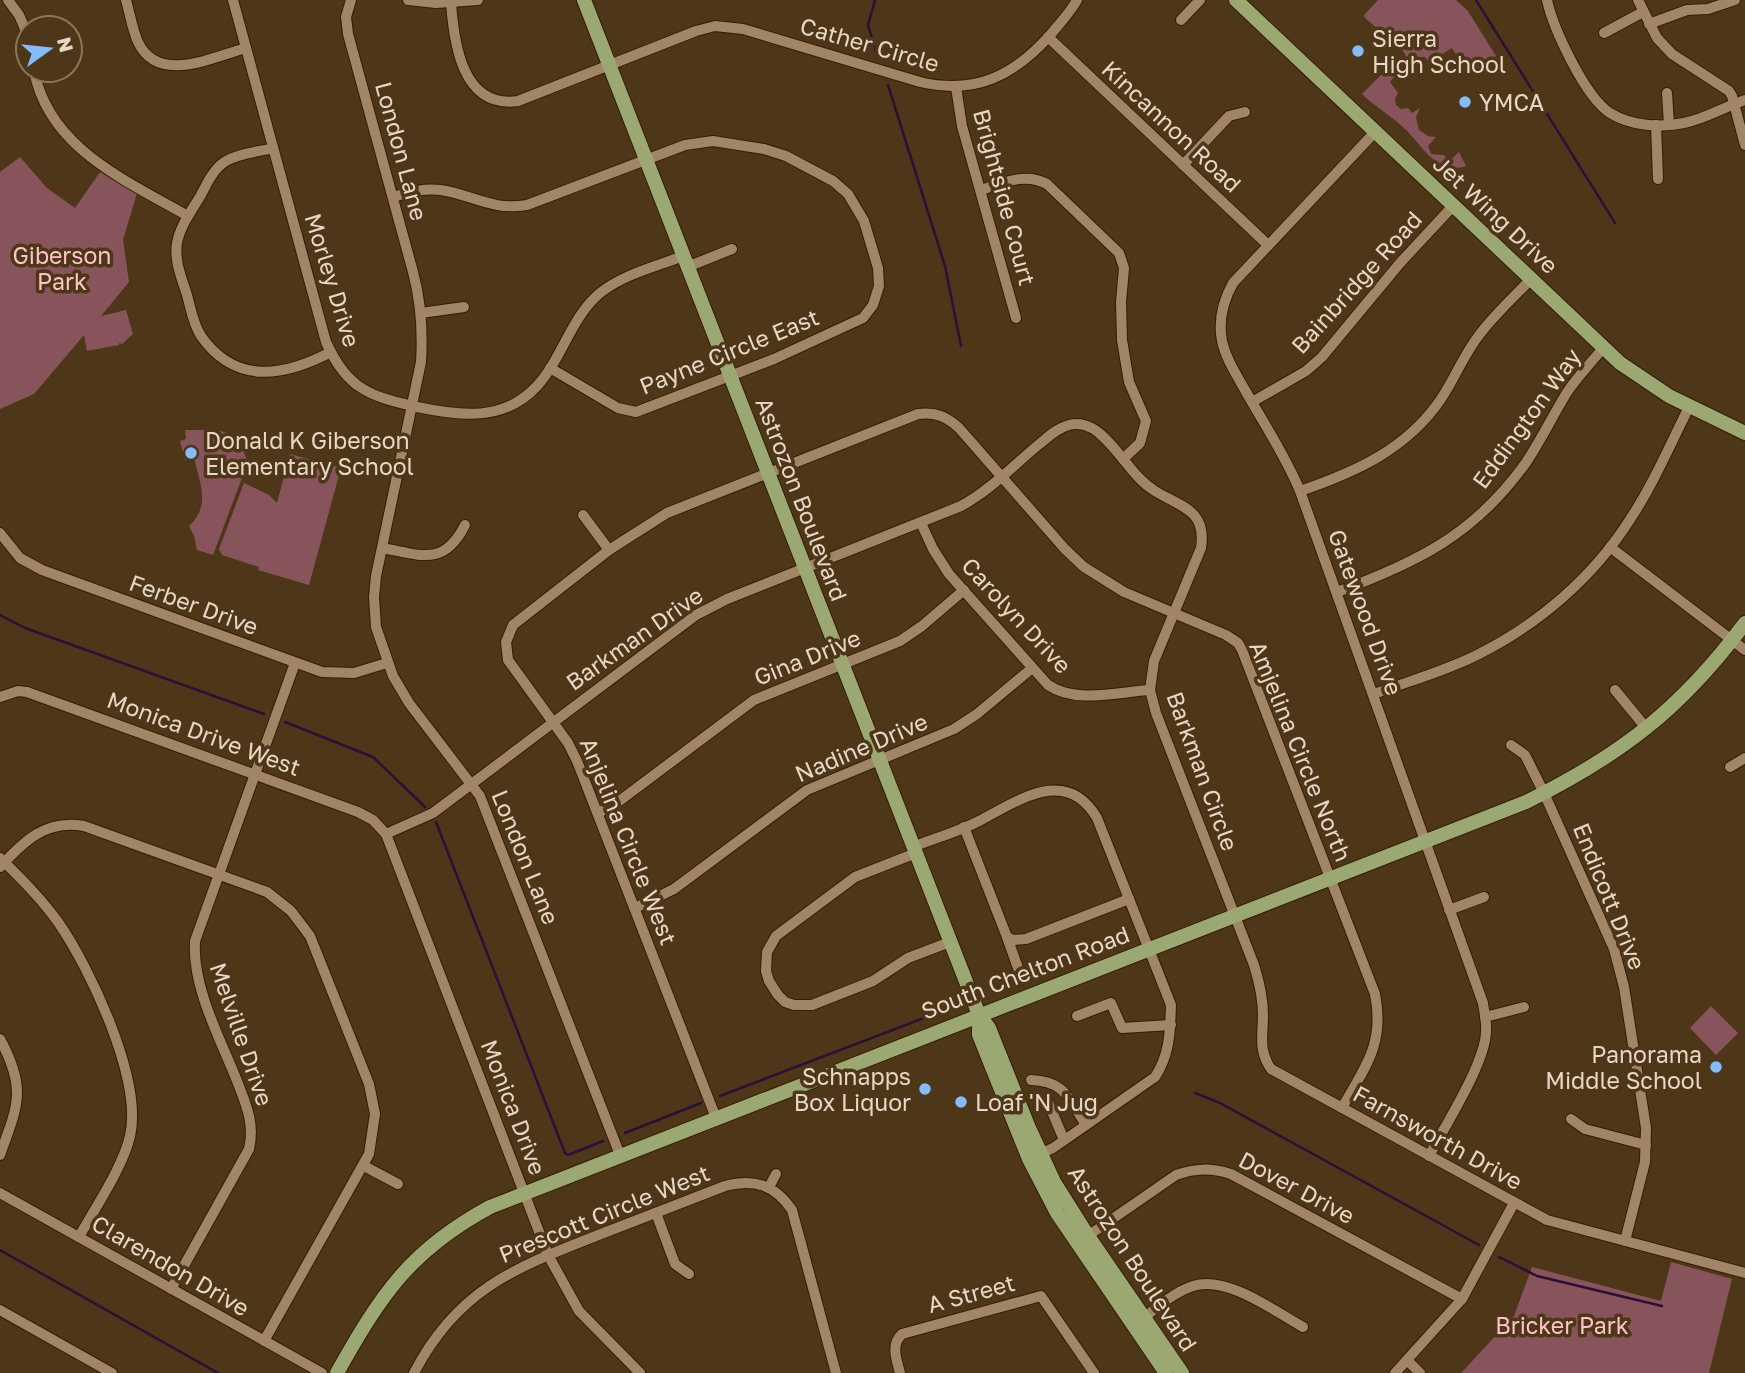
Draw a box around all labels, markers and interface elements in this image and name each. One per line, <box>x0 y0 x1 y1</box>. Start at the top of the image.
street label: Cather Circle <box>797 11 943 77</box>
north arrow <box>14 14 84 84</box>
place label: Sierra High School <box>1372 24 1506 78</box>
text: N <box>53 35 79 54</box>
marker: Sierra High School <box>1350 43 1366 59</box>
street label: Kincannon Road <box>1097 54 1247 198</box>
street label: London Lane <box>370 79 434 223</box>
place label: YMCA <box>1479 88 1544 116</box>
marker: YMCA <box>1457 94 1473 110</box>
street label: Brightside Court <box>968 106 1042 288</box>
street label: Jet Wing Drive <box>1428 149 1564 279</box>
street label: Bainbridge Road <box>1285 205 1427 359</box>
street label: Morley Drive <box>299 210 367 350</box>
park label: Giberson Park <box>13 241 111 295</box>
street label: Payne Circle East <box>635 302 823 400</box>
street label: Eddington Way <box>1466 343 1586 493</box>
street label: Astrozon Boulevard <box>750 393 854 605</box>
place label: Donald K Giberson Elementary School <box>205 426 414 480</box>
marker: Donald K Giberson Elementary School <box>183 445 199 461</box>
street label: Gatewood Drive <box>1323 525 1409 699</box>
street label: Carolyn Drive <box>956 551 1078 679</box>
street label: Ferber Drive <box>126 568 262 640</box>
street label: Barkman Drive <box>560 580 708 696</box>
street label: Gina Drive <box>750 623 864 691</box>
street label: Amjelina Circle North <box>1244 637 1358 865</box>
street label: Monica Drive West <box>103 685 305 781</box>
street label: Barkman Circle <box>1161 688 1245 854</box>
street label: Nadine Drive <box>791 707 931 787</box>
street label: Anjelina Circle West <box>575 733 683 949</box>
street label: London Lane <box>486 786 566 928</box>
street label: Endicott Drive <box>1568 819 1652 973</box>
street label: South Chelton Road <box>917 919 1133 1025</box>
street label: Melville Drive <box>204 959 280 1109</box>
street label: Monica Drive <box>475 1036 553 1178</box>
place label: Panorama Middle School <box>1545 1040 1702 1094</box>
marker: Panorama Middle School <box>1708 1059 1724 1075</box>
place label: Schnapps Box Liquor <box>794 1062 911 1116</box>
street label: Farnsworth Drive <box>1348 1079 1528 1195</box>
marker: Schnapps Box Liquor <box>917 1081 933 1097</box>
place label: Loaf 'N Jug <box>975 1088 1098 1116</box>
marker: Loaf 'N Jug <box>953 1094 969 1110</box>
street label: Dover Drive <box>1234 1145 1360 1229</box>
street label: Prescott Circle West <box>495 1158 713 1268</box>
street label: Astrozon Boulevard <box>1062 1160 1204 1356</box>
street label: Clarendon Drive <box>87 1209 255 1321</box>
street label: A Street <box>924 1268 1018 1318</box>
park label: Bricker Park <box>1495 1311 1629 1339</box>

